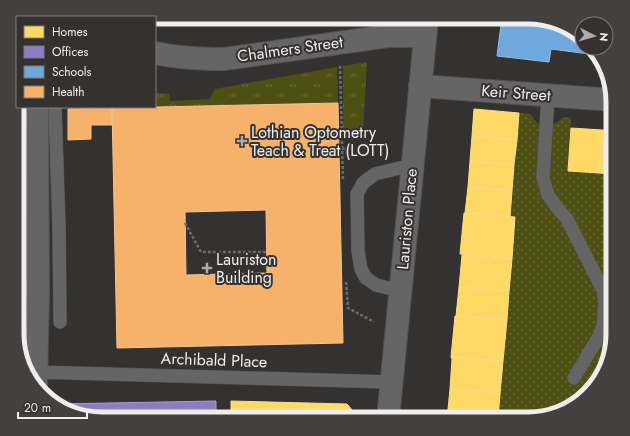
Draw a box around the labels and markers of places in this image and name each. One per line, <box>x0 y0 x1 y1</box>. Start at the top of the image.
place label: Lothian Optometry Teach & Treat (LOTT) <box>251 121 389 162</box>
marker: Lothian Optometry Teach & Treat (LOTT) <box>236 135 248 147</box>
place label: Lauriston Building <box>216 248 276 289</box>
marker: Lauriston Building <box>201 262 213 274</box>

